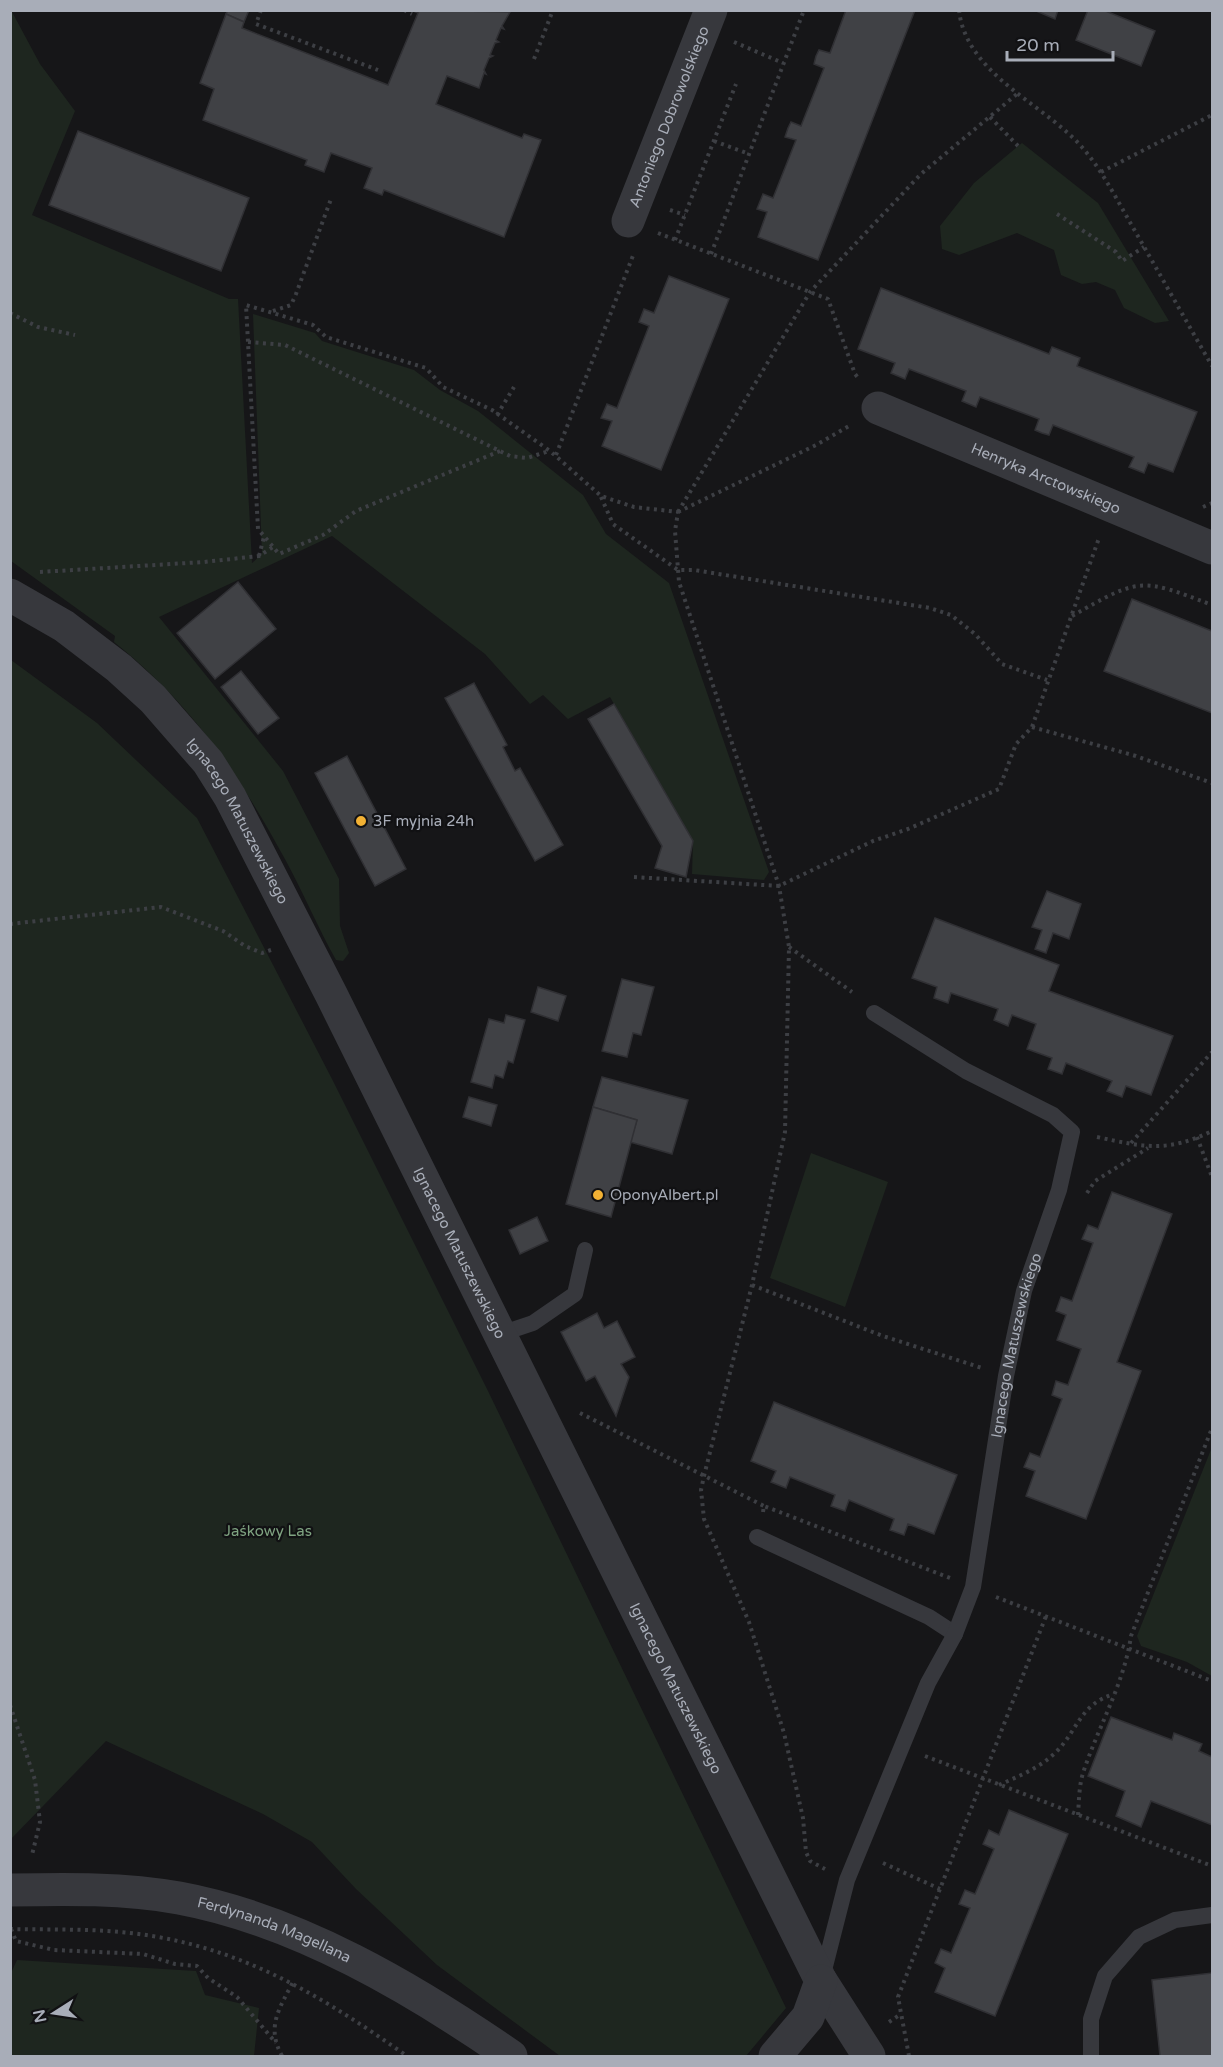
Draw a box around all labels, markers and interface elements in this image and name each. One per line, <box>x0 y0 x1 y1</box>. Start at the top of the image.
street label: Antoniego Dobrowolskiego <box>625 23 713 210</box>
scale bar <box>1007 24 1114 62</box>
text: 20 m <box>1016 34 1060 56</box>
street label: Henryka Arctowskiego <box>968 439 1123 518</box>
street label: Ignacego Matuszewskiego <box>182 735 292 907</box>
place label: 3F myjnia 24h <box>373 812 474 830</box>
marker: 3F myjnia 24h <box>354 814 368 828</box>
street label: Ignacego Matuszewskiego <box>410 1164 510 1342</box>
place label: OponyAlbert.pl <box>610 1186 719 1204</box>
marker: OponyAlbert.pl <box>591 1188 605 1202</box>
street label: Ignacego Matuszewskiego <box>987 1251 1045 1439</box>
park label: Jaśkowy Las <box>224 1522 312 1540</box>
street label: Ignacego Matuszewskiego <box>626 1600 726 1777</box>
street label: Ferdynanda Magellana <box>196 1893 354 1967</box>
north arrow <box>24 1983 84 2043</box>
text: N <box>29 2008 51 2024</box>

